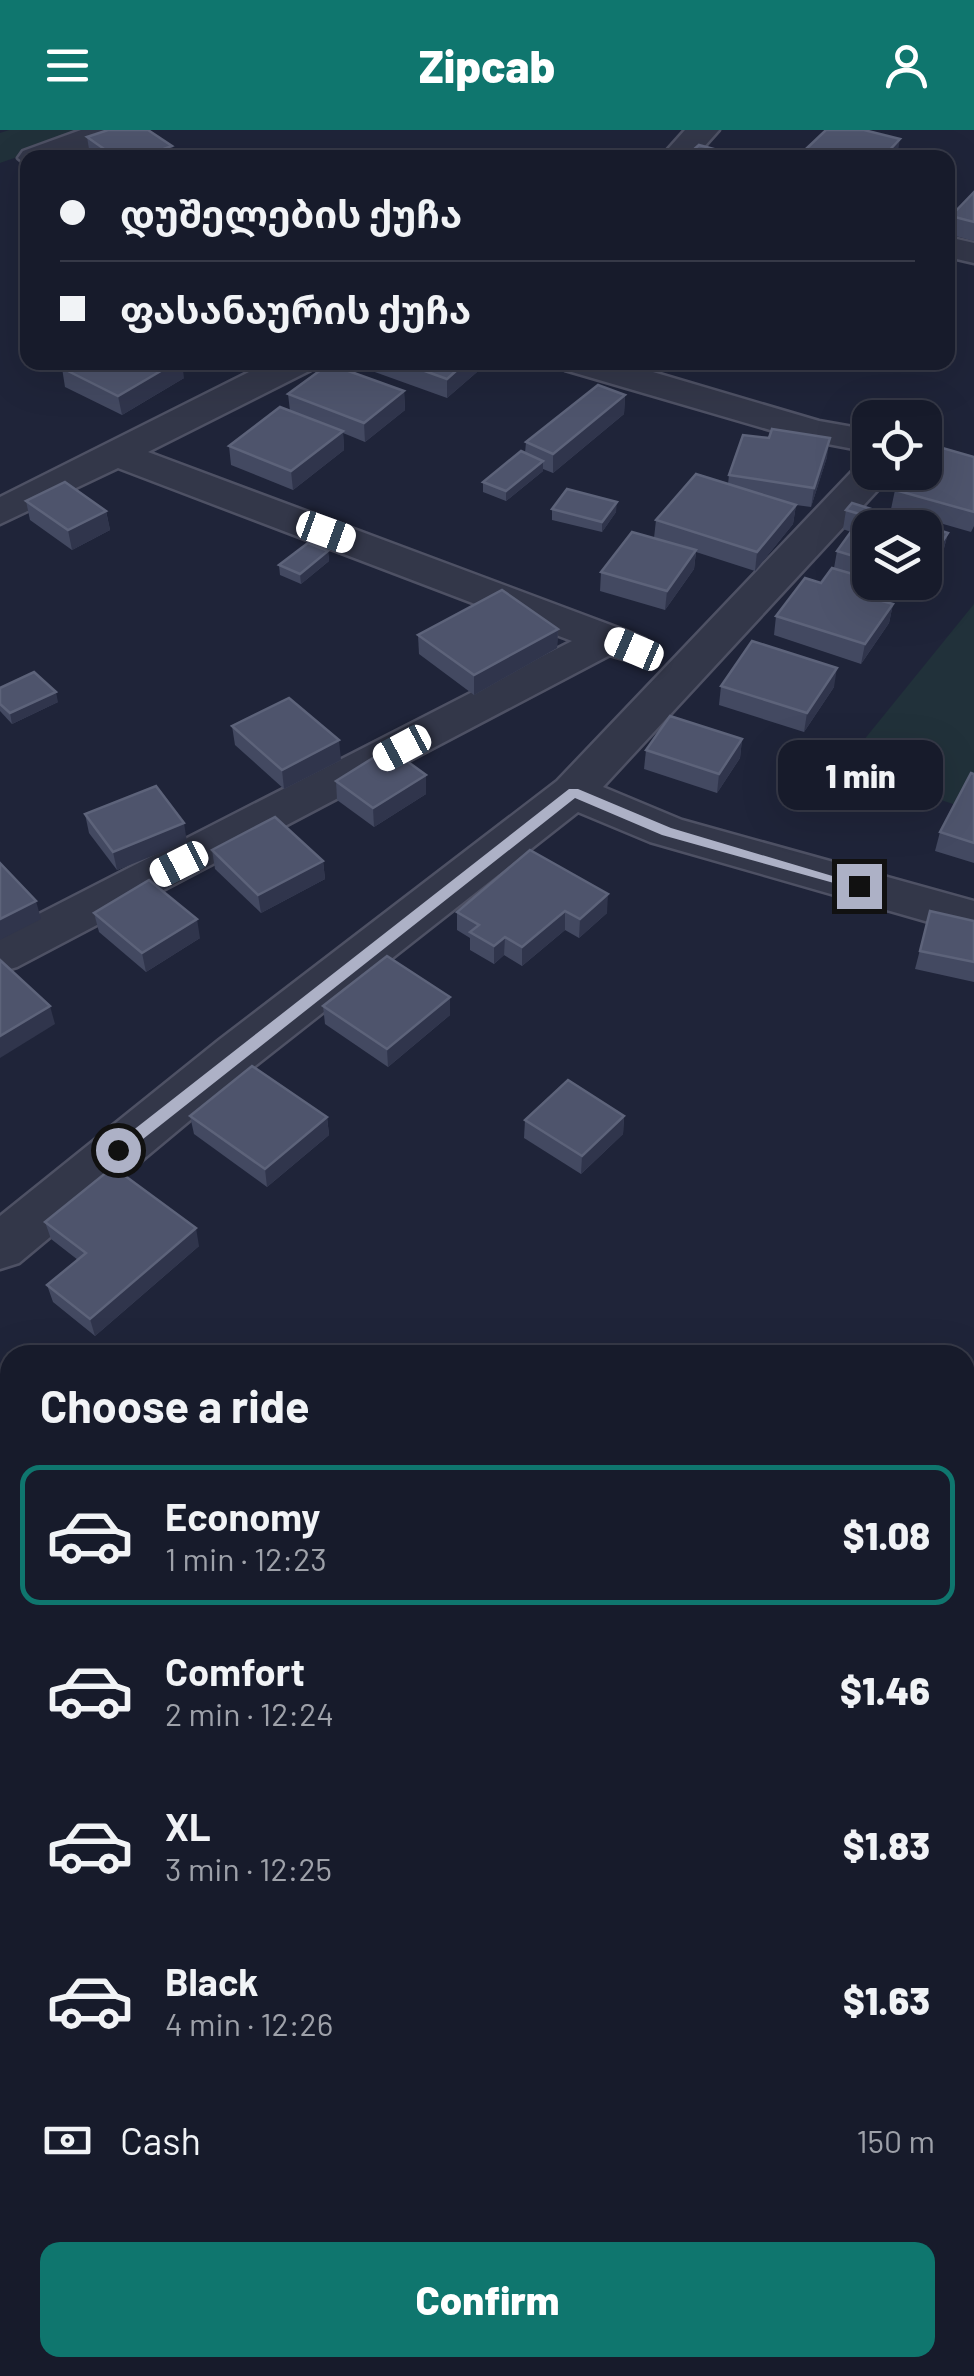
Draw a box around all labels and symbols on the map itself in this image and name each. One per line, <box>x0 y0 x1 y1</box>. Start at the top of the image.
car <box>293 508 359 556</box>
car <box>601 623 667 675</box>
car <box>368 721 436 775</box>
callout: 1 min <box>776 741 942 811</box>
car <box>145 837 213 891</box>
route end <box>837 864 882 909</box>
route start <box>96 1128 141 1173</box>

